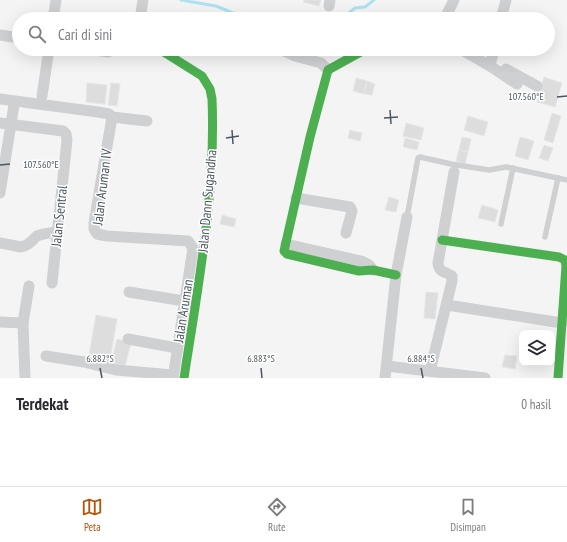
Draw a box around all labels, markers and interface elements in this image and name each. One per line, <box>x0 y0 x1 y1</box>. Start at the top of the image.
search box <box>12 12 555 56</box>
icon: search <box>26 23 48 45</box>
text: Cari di sini <box>58 25 112 44</box>
text: 107.560°E <box>508 90 544 103</box>
street label: Jalan Aruman IV <box>88 147 116 227</box>
street label: Jalan Dann Sugandha <box>193 149 220 254</box>
text: 107.560°E <box>23 158 59 171</box>
street label: Jalan Sentral <box>47 184 71 248</box>
street label: Jalan Aruman <box>169 278 197 345</box>
map controls <box>519 330 555 366</box>
button: layers <box>519 330 555 366</box>
text: 6.882°S <box>86 352 114 365</box>
text: 6.883°S <box>247 352 275 365</box>
text: 6.884°S <box>407 352 435 365</box>
text: Terdekat <box>16 393 68 415</box>
text: 0 hasil <box>521 396 551 413</box>
tab: Peta <box>81 496 103 534</box>
tab: Rute <box>266 496 288 534</box>
tab: Disimpan <box>450 496 486 534</box>

